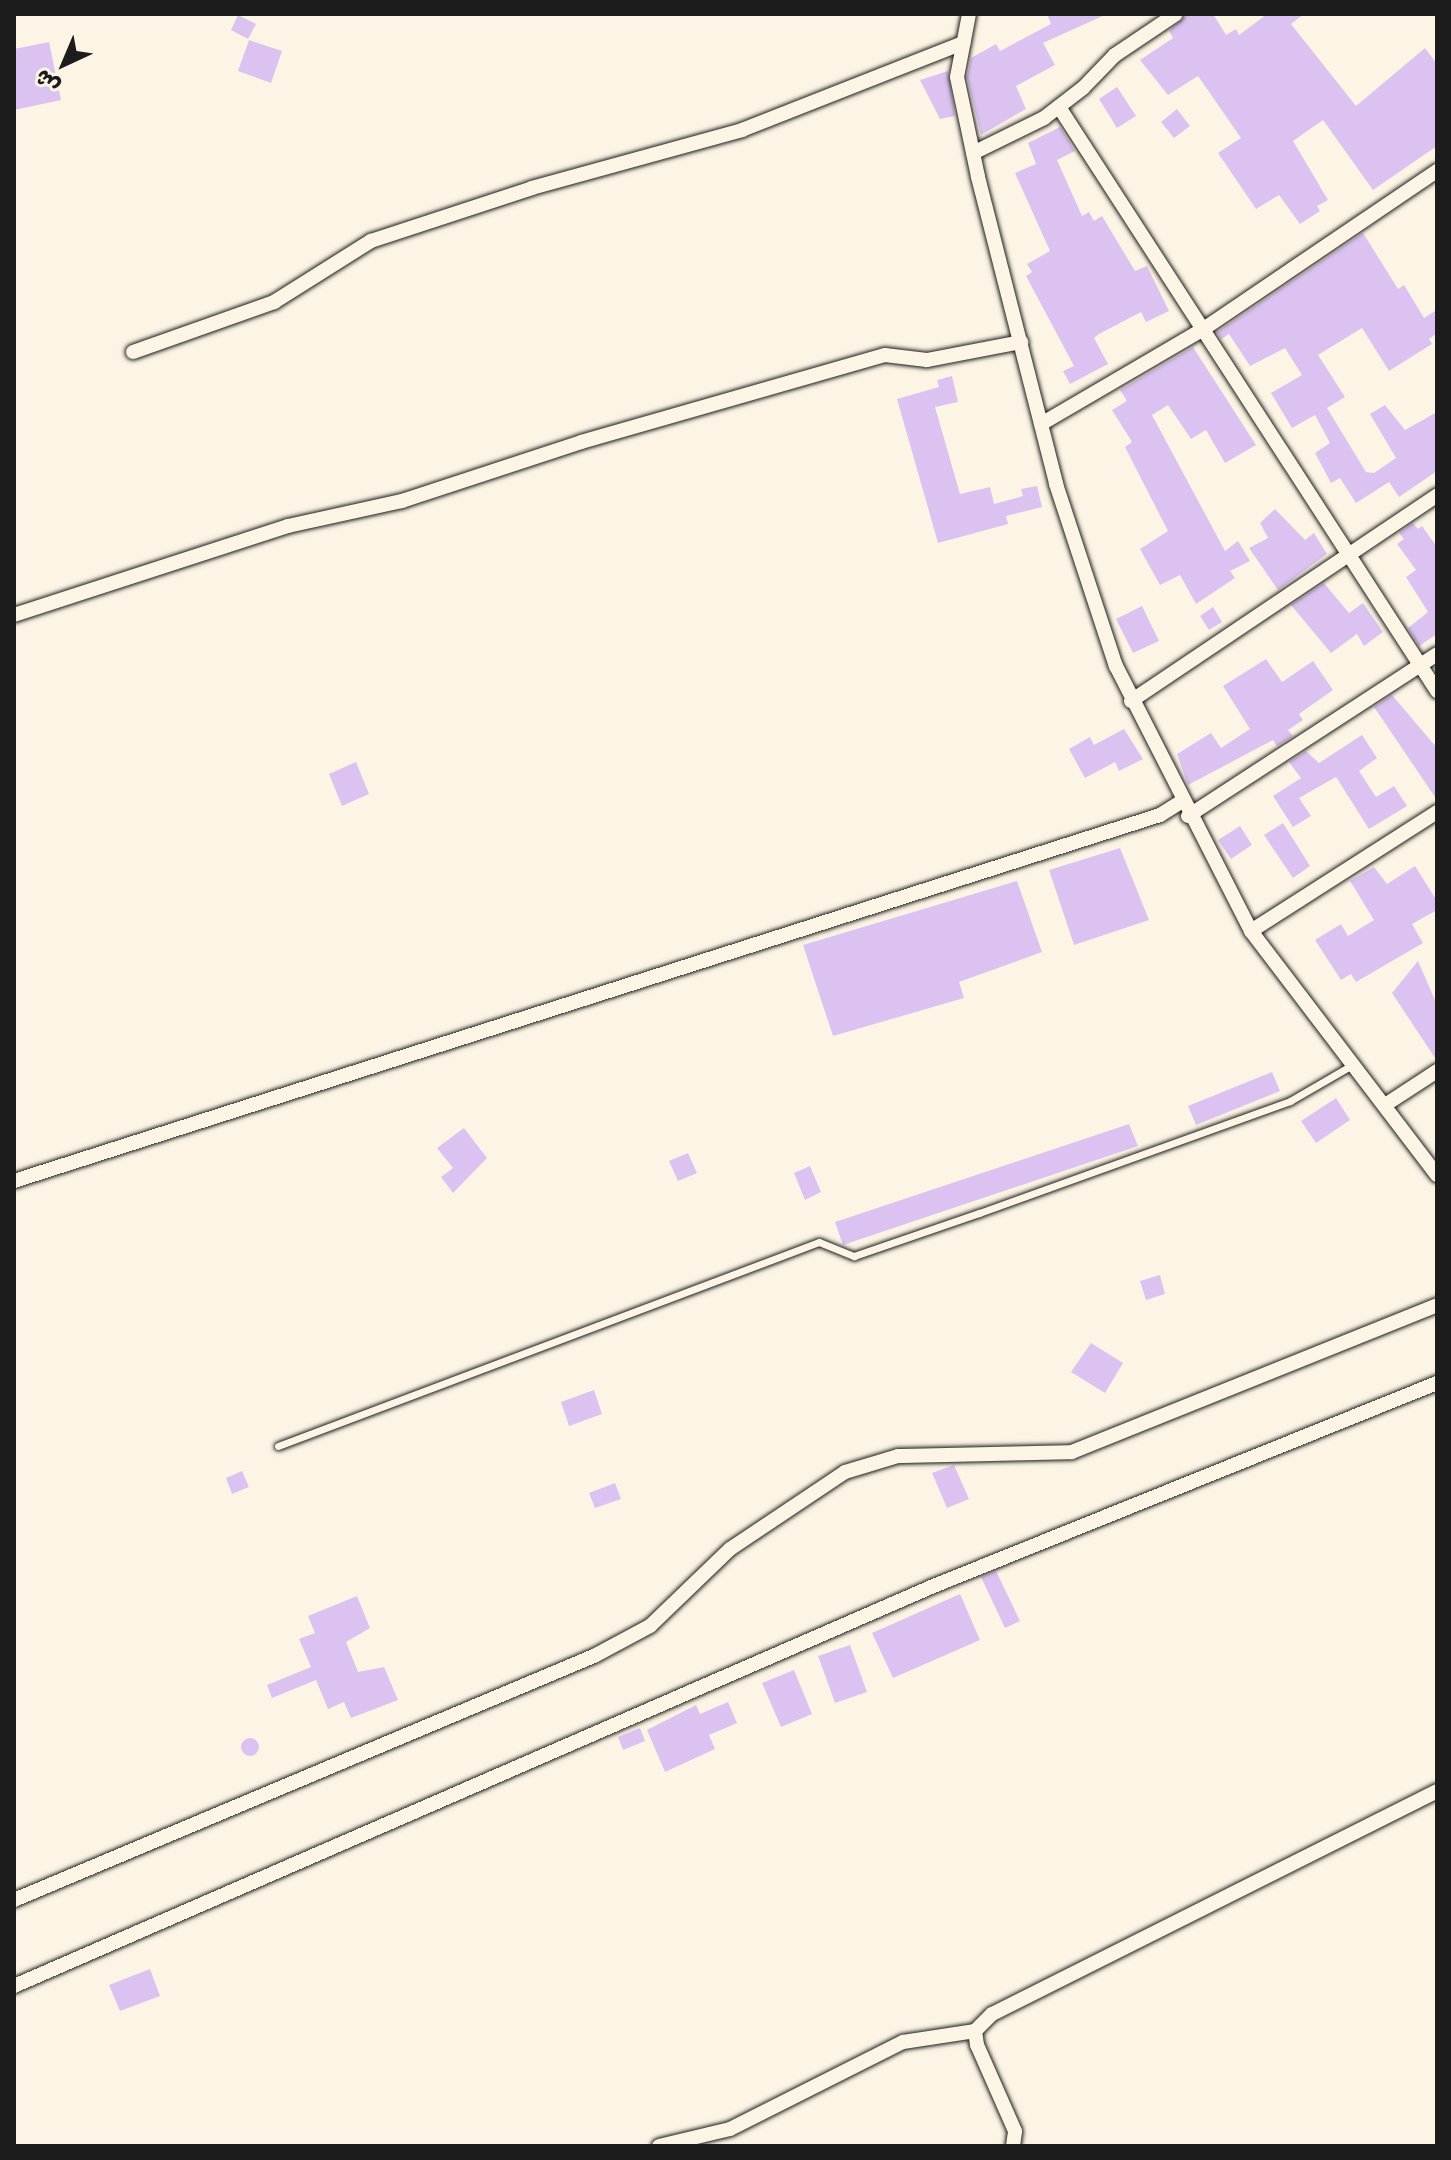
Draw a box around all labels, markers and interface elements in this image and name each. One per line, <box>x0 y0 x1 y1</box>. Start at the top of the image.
north arrow <box>24 24 104 104</box>
text: ش <box>29 64 65 100</box>

